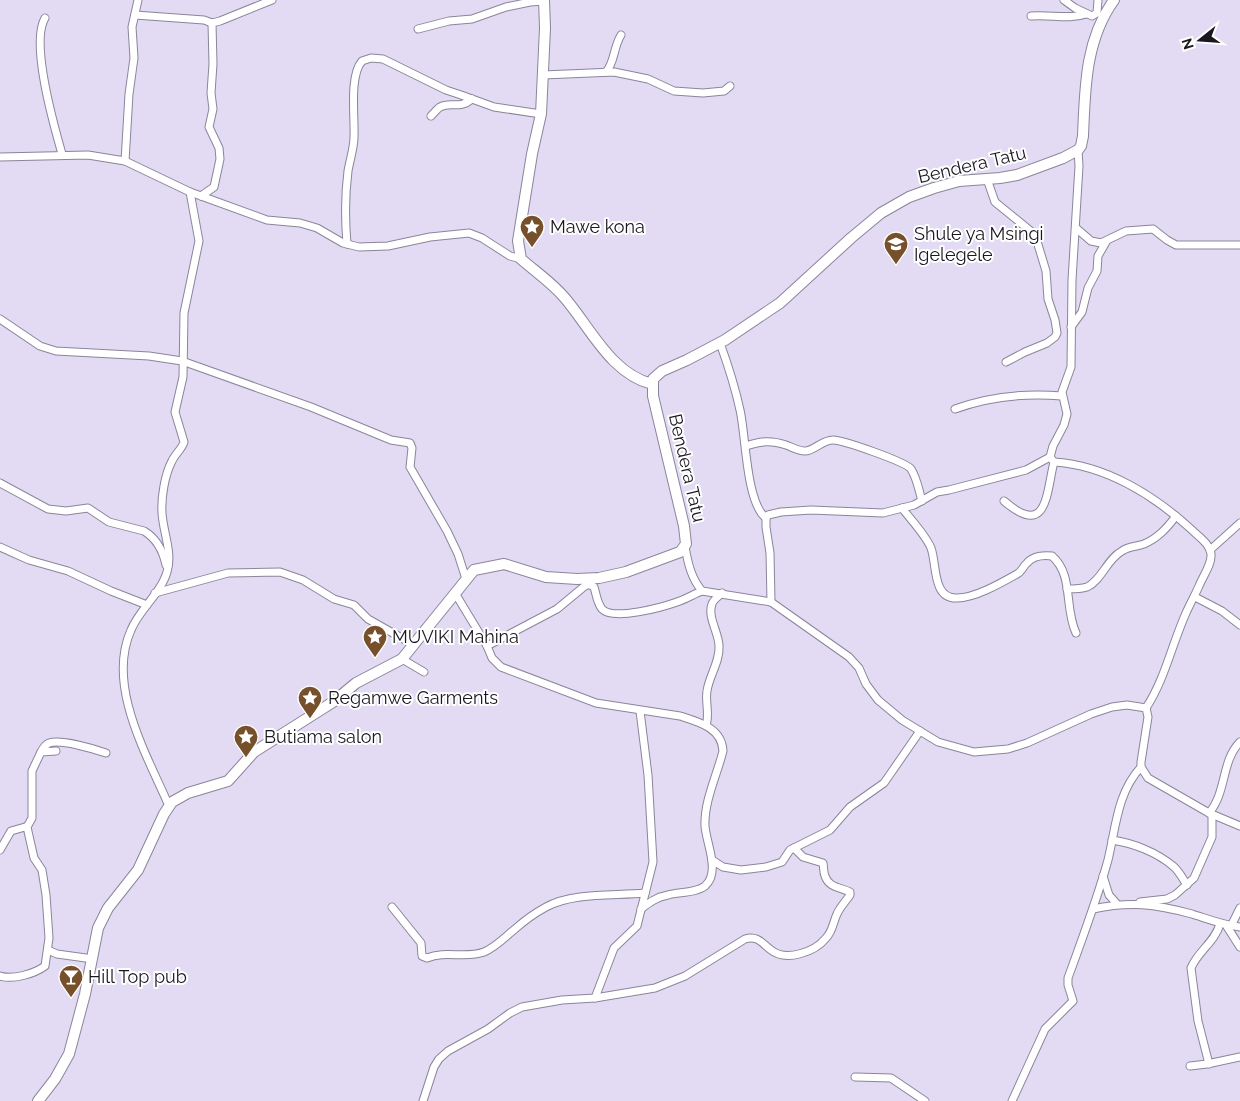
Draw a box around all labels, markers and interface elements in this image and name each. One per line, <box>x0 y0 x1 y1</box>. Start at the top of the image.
north arrow <box>1175 15 1225 65</box>
text: N <box>1178 36 1197 51</box>
street label: Bendera Tatu <box>916 142 1028 187</box>
place icon: Mawe kona <box>519 214 545 248</box>
place label: Mawe kona <box>550 216 645 237</box>
place label: Shule ya Msingi Igelegele <box>914 223 1043 265</box>
school or university icon: Shule ya Msingi Igelegele <box>883 231 909 265</box>
street label: Bendera Tatu <box>665 412 710 524</box>
place icon: MUVIKI Mahina <box>362 624 388 658</box>
place label: MUVIKI Mahina <box>392 626 519 647</box>
place icon: Regamwe Garments <box>297 685 323 719</box>
place label: Regamwe Garments <box>328 687 498 708</box>
place icon: Butiama salon <box>233 724 259 758</box>
place label: Butiama salon <box>264 726 382 747</box>
bar icon: Hill Top pub <box>58 964 84 998</box>
place label: Hill Top pub <box>88 966 187 987</box>

